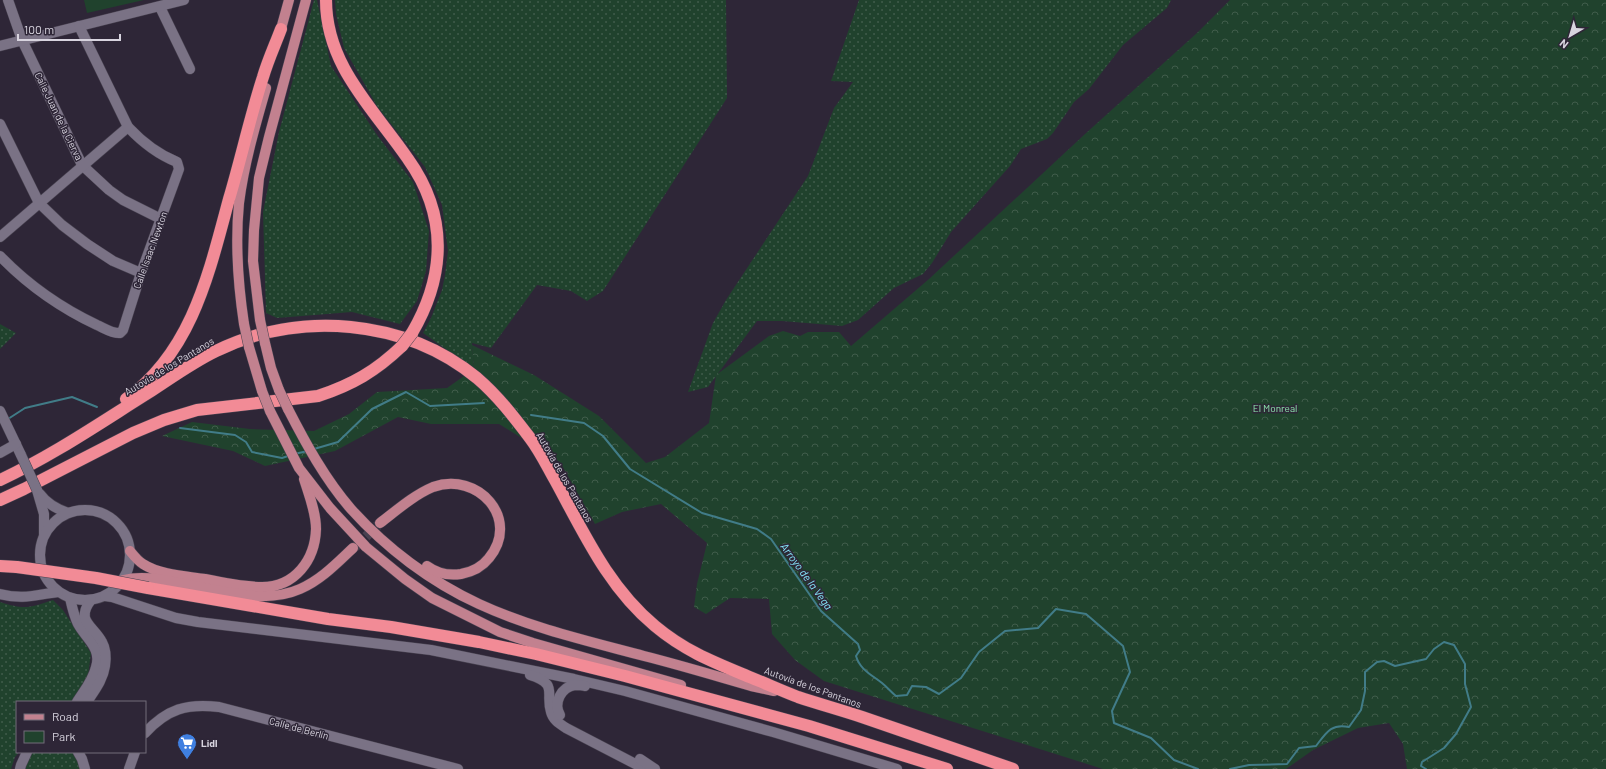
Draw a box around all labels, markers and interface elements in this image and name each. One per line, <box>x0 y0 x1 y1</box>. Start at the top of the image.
scale bar <box>18 16 120 42</box>
north arrow <box>1550 16 1590 56</box>
text: 100 m <box>24 22 54 36</box>
text: N <box>1557 37 1570 52</box>
street label: Calle Juan de la Cierva <box>32 70 86 162</box>
street label: Calle Isaac Newton <box>130 210 170 290</box>
street label: Autovía de los Pantanos <box>122 334 216 397</box>
park label: El Monreal <box>1253 402 1297 414</box>
street label: Autovía de los Pantanos <box>534 430 596 524</box>
water label: Arroyo de la Vega <box>778 540 836 612</box>
street label: Autovía de los Pantanos <box>763 664 863 710</box>
legend <box>16 701 146 753</box>
text: Road <box>52 709 79 723</box>
street label: Calle de Berlín <box>268 714 330 742</box>
text: Park <box>52 729 76 743</box>
supermarket icon: Lidl <box>176 732 198 760</box>
place label: Lidl <box>201 737 217 749</box>

